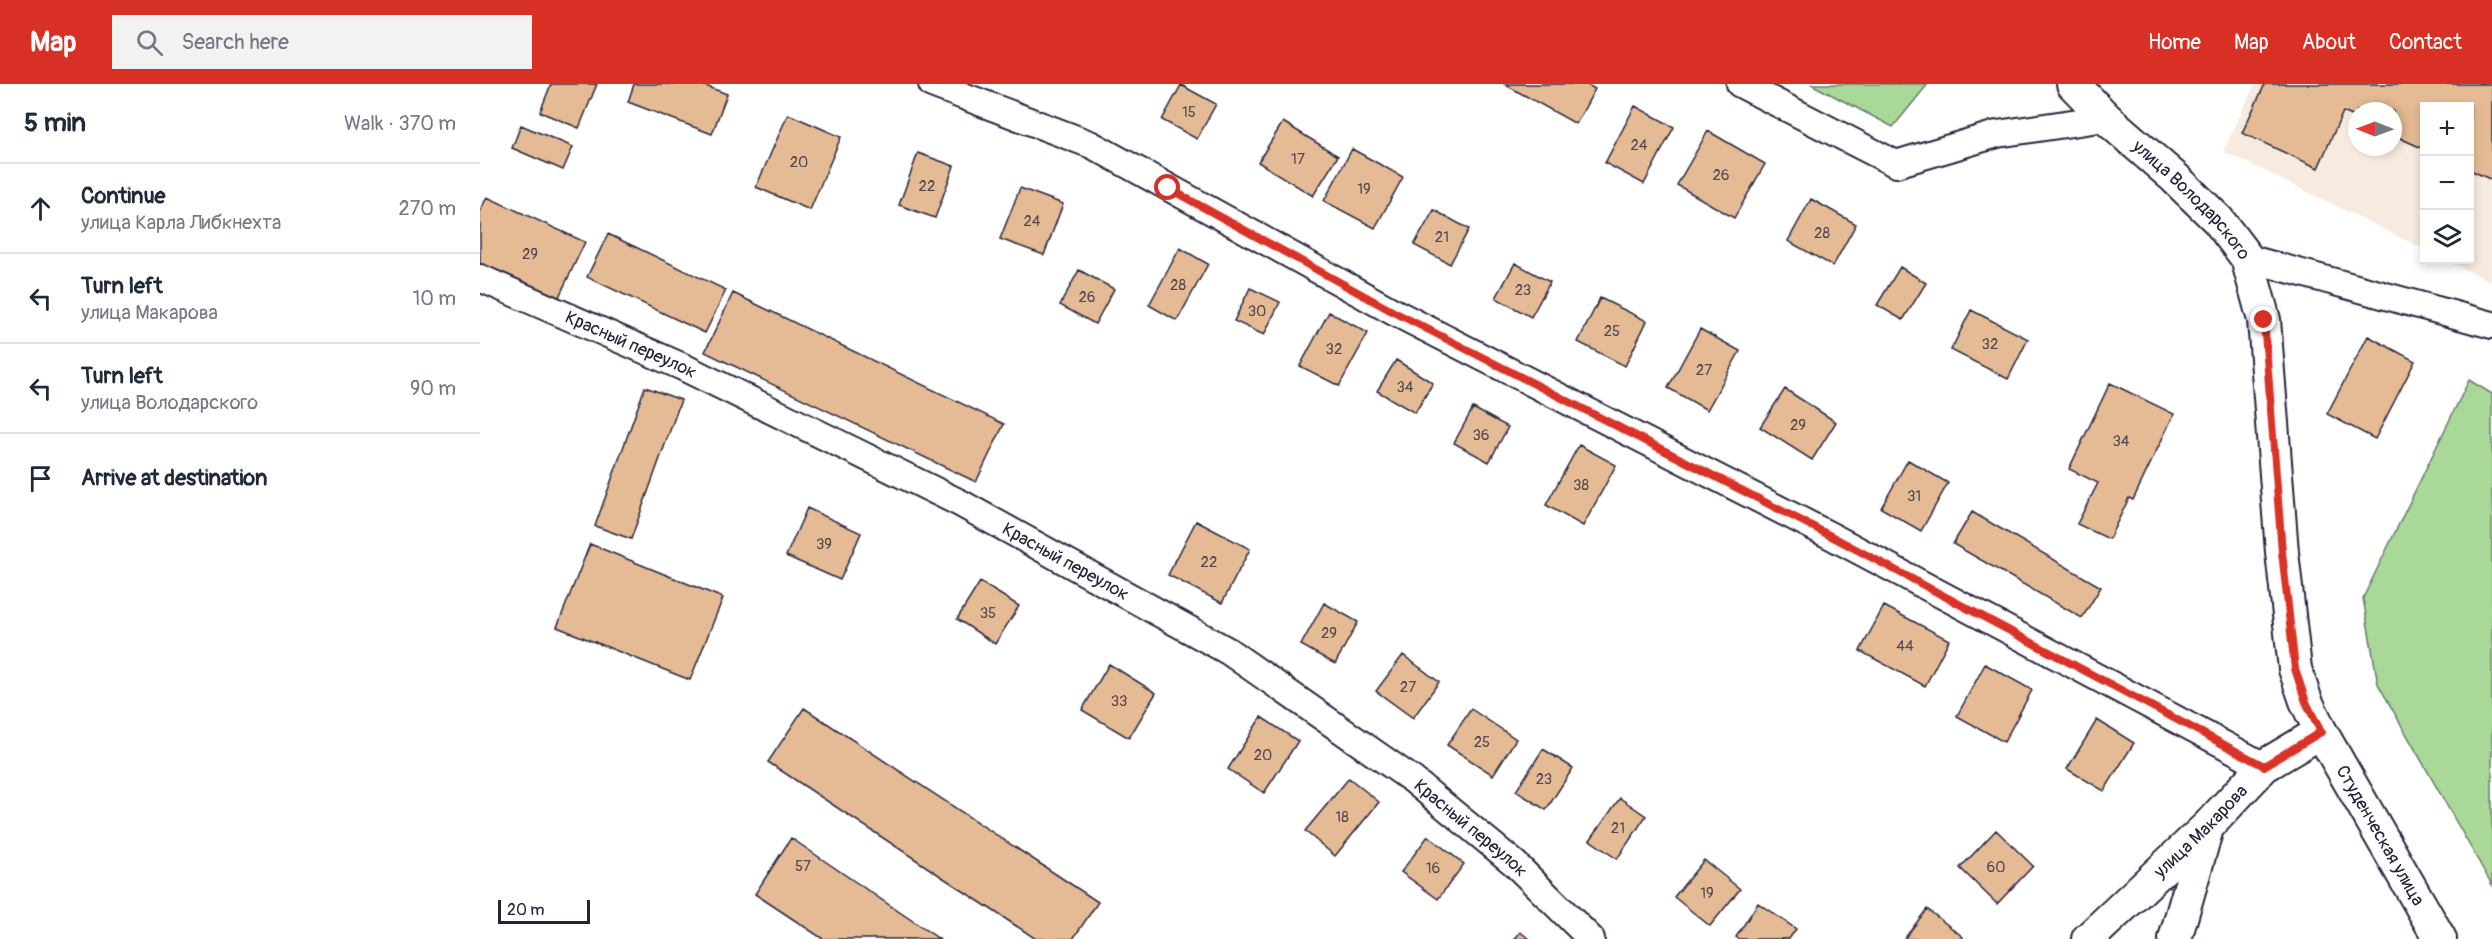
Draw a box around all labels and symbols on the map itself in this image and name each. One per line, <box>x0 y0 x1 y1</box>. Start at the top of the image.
north arrow <box>2348 102 2402 156</box>
house number: 15 <box>1182 103 1196 122</box>
street label: улица Володарского <box>2127 134 2256 264</box>
house number: 24 <box>1630 136 1648 155</box>
house number: 17 <box>1291 150 1305 169</box>
house number: 20 <box>790 153 808 172</box>
house number: 26 <box>1712 166 1730 185</box>
route start <box>1154 174 1180 200</box>
house number: 22 <box>919 177 935 196</box>
house number: 19 <box>1357 180 1371 199</box>
house number: 24 <box>1023 212 1041 231</box>
house number: 28 <box>1814 224 1830 243</box>
house number: 21 <box>1435 228 1449 247</box>
house number: 29 <box>522 245 538 264</box>
house number: 28 <box>1170 276 1186 295</box>
house number: 23 <box>1515 281 1531 300</box>
house number: 26 <box>1078 288 1096 307</box>
house number: 30 <box>1248 302 1266 321</box>
street label: Красный переулок <box>562 305 701 383</box>
route end <box>2250 306 2276 332</box>
house number: 25 <box>1604 322 1620 341</box>
house number: 32 <box>1982 335 1998 354</box>
house number: 32 <box>1326 340 1342 359</box>
house number: 27 <box>1696 361 1712 380</box>
house number: 34 <box>1396 378 1414 397</box>
house number: 29 <box>1790 416 1806 435</box>
house number: 36 <box>1472 426 1490 445</box>
house number: 34 <box>2112 432 2130 451</box>
house number: 38 <box>1573 476 1589 495</box>
house number: 31 <box>1907 487 1921 506</box>
street label: Красный переулок <box>998 517 1133 606</box>
house number: 39 <box>816 535 832 554</box>
house number: 22 <box>1201 553 1217 572</box>
house number: 35 <box>980 604 996 623</box>
house number: 29 <box>1321 624 1337 643</box>
house number: 44 <box>1896 637 1914 656</box>
house number: 27 <box>1400 678 1416 697</box>
house number: 33 <box>1111 692 1127 711</box>
house number: 25 <box>1474 733 1490 752</box>
house number: 20 <box>1254 746 1272 765</box>
street label: Студенческая улица <box>2331 761 2430 910</box>
house number: 23 <box>1536 770 1552 789</box>
street label: Красный переулок <box>1409 774 1533 882</box>
street label: улица Макарова <box>2148 780 2252 883</box>
house number: 18 <box>1335 808 1349 827</box>
house number: 21 <box>1611 819 1625 838</box>
house number: 57 <box>795 857 811 876</box>
house number: 60 <box>1987 858 2005 877</box>
house number: 16 <box>1426 859 1440 878</box>
house number: 19 <box>1700 884 1714 903</box>
scale bar <box>498 897 590 924</box>

